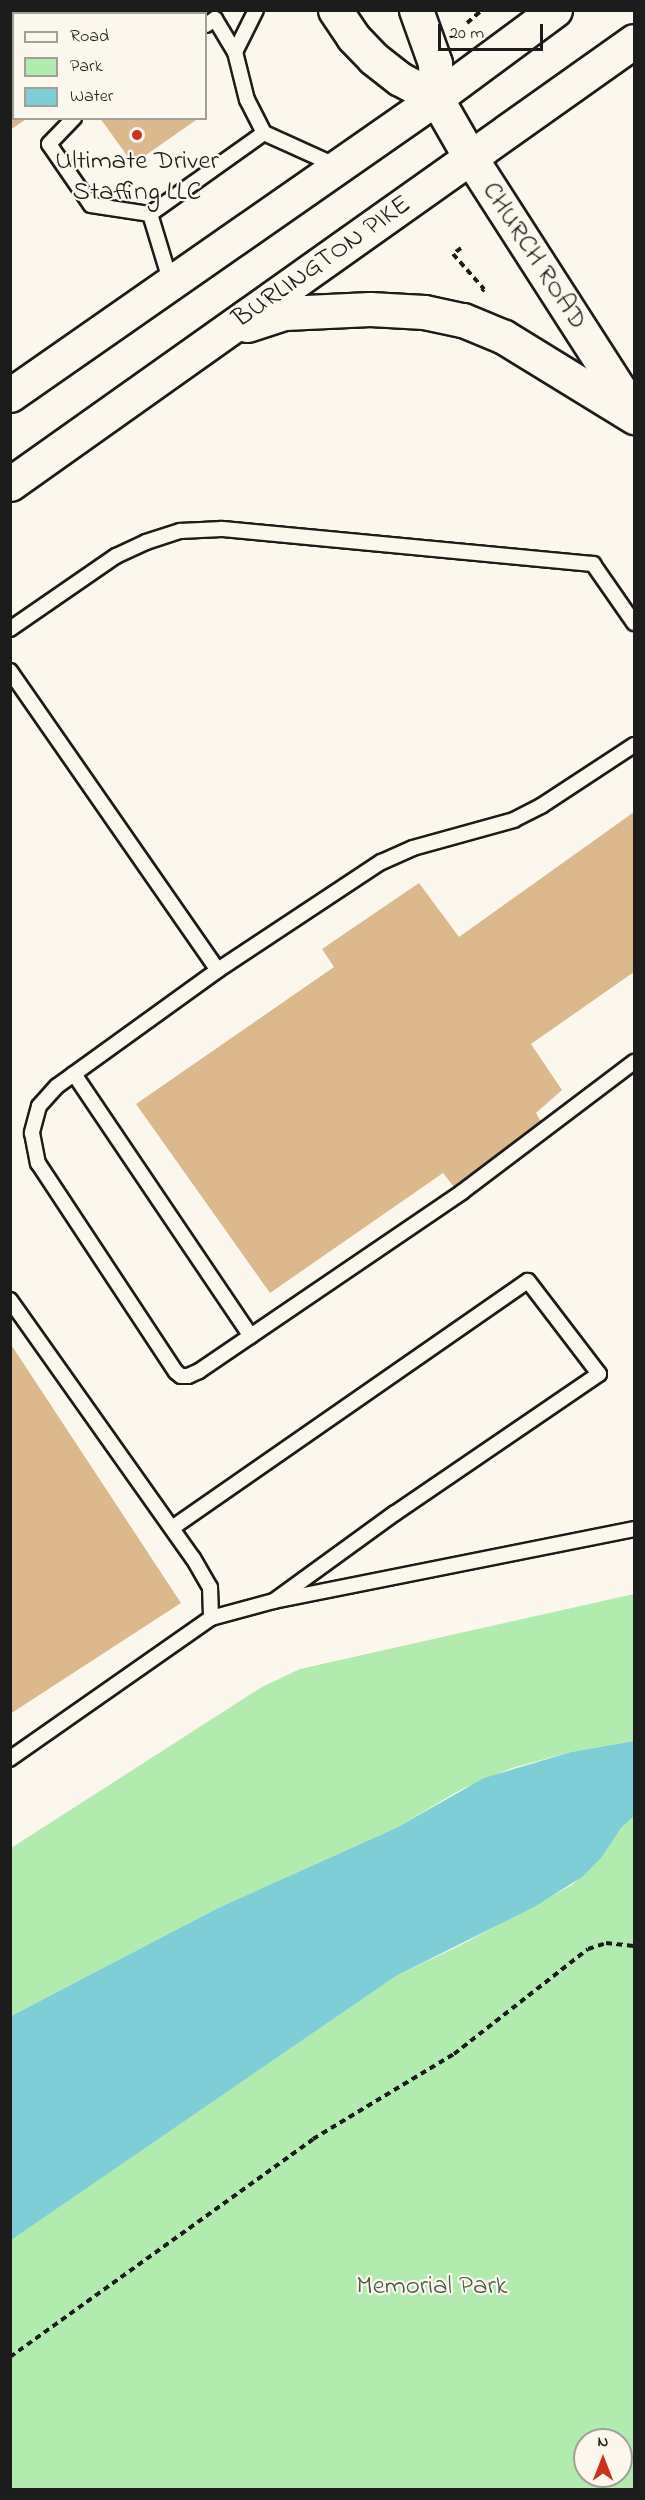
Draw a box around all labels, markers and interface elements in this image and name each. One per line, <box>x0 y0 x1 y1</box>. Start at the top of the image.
legend <box>12 12 207 120</box>
scale bar <box>441 12 546 50</box>
text: 20 m <box>449 21 484 47</box>
text: Road <box>70 24 109 50</box>
text: Park <box>70 54 103 80</box>
text: Water <box>70 84 113 110</box>
marker: Ultimate Driver Staffing LLC <box>130 128 144 142</box>
place label: Ultimate Driver Staffing LLC <box>55 145 219 208</box>
street label: CHURCH ROAD <box>474 176 594 336</box>
street label: BURLINGTON PIKE <box>227 189 417 335</box>
park label: Memorial Park <box>356 2271 508 2303</box>
north arrow <box>573 2428 633 2488</box>
text: N <box>598 2430 608 2454</box>

